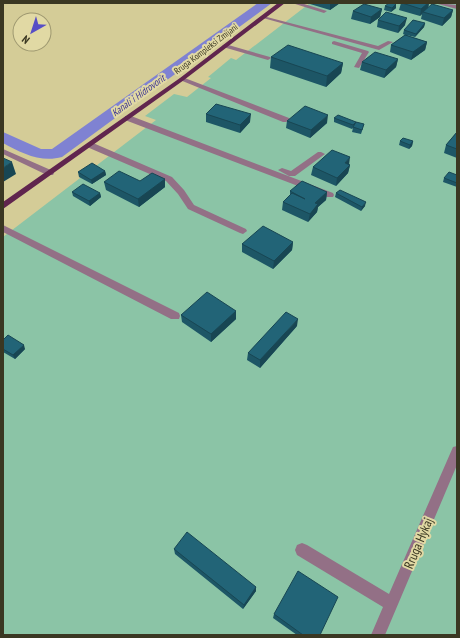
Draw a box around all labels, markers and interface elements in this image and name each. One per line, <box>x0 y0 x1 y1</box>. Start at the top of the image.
north arrow <box>12 12 52 52</box>
street label: Rruga Kompleksi Zmijani <box>172 21 240 77</box>
text: N <box>19 32 32 47</box>
water label: Kanali i Hidrovorit <box>109 71 168 119</box>
street label: Rruga Hykaj <box>400 515 437 571</box>

